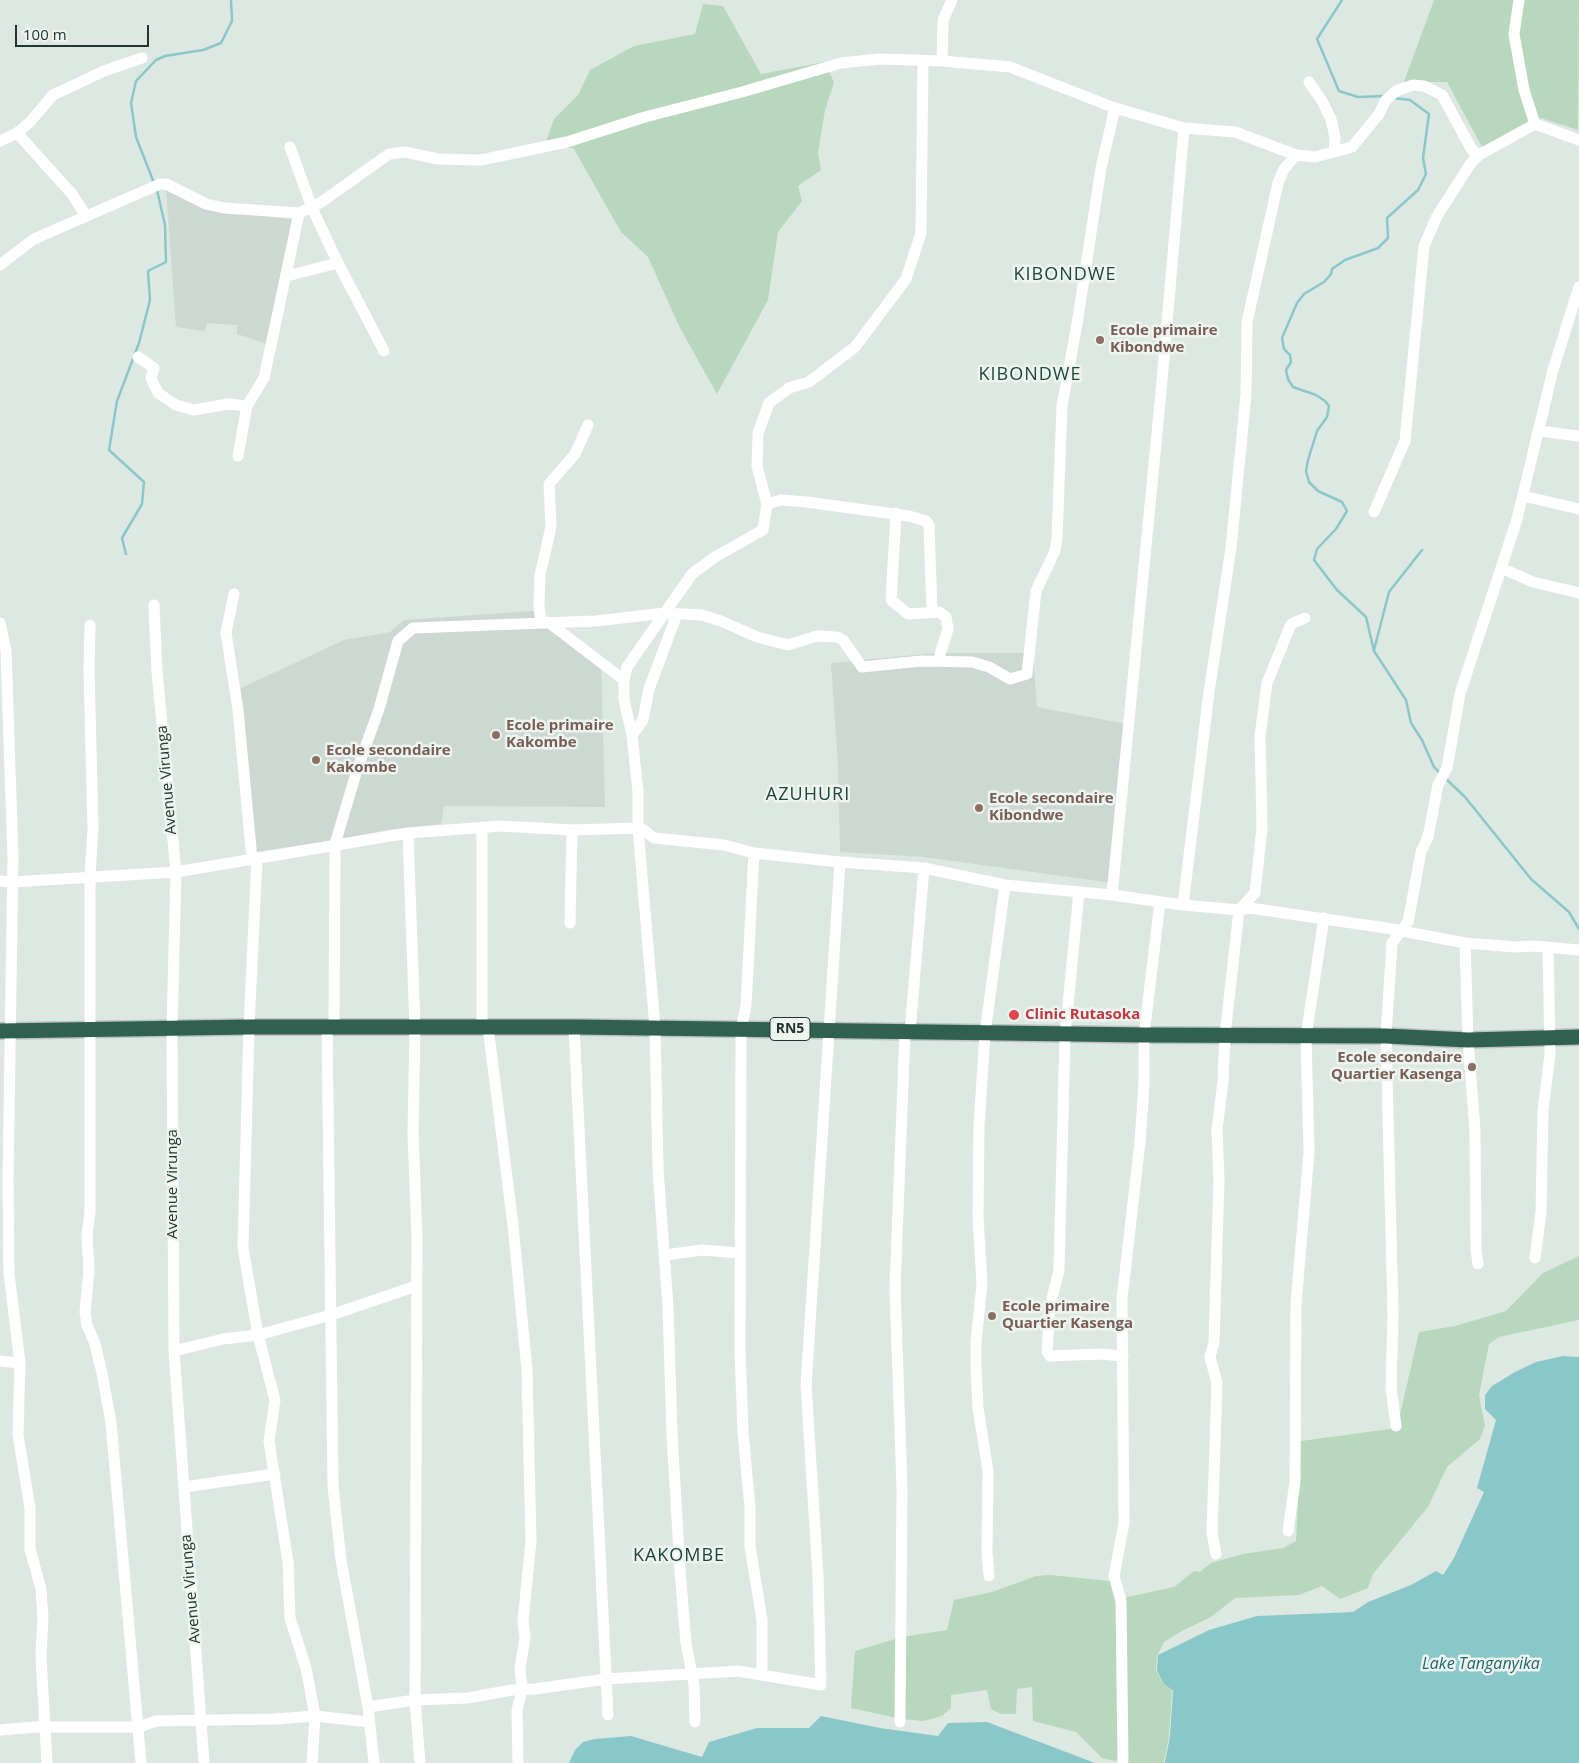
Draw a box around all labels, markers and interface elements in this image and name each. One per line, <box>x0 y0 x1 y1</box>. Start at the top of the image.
scale bar <box>18 15 151 47</box>
text: 100 m <box>23 24 67 44</box>
district label: KIBONDWE <box>1013 264 1117 286</box>
place label: Ecole primaire Kibondwe <box>1110 322 1218 357</box>
marker: Ecole primaire Kibondwe <box>1094 334 1106 346</box>
district label: KIBONDWE <box>978 364 1082 386</box>
place label: Ecole primaire Kakombe <box>506 717 614 752</box>
street label: Avenue Virunga <box>153 724 181 836</box>
marker: Ecole primaire Kakombe <box>490 729 502 741</box>
place label: Ecole secondaire Kakombe <box>326 742 451 777</box>
marker: Ecole secondaire Kakombe <box>310 754 322 766</box>
district label: AZUHURI <box>765 784 851 806</box>
place label: Ecole secondaire Kibondwe <box>989 790 1114 825</box>
marker: Ecole secondaire Kibondwe <box>973 802 985 814</box>
place label: Clinic Rutasoka <box>1025 1006 1140 1024</box>
marker: Clinic Rutasoka <box>1007 1008 1021 1022</box>
road number: RN5 <box>770 1018 810 1040</box>
place label: Ecole secondaire Quartier Kasenga <box>1331 1049 1462 1084</box>
marker: Ecole secondaire Quartier Kasenga <box>1466 1061 1478 1073</box>
street label: Avenue Virunga <box>164 1129 182 1239</box>
place label: Ecole primaire Quartier Kasenga <box>1002 1298 1133 1333</box>
marker: Ecole primaire Quartier Kasenga <box>986 1310 998 1322</box>
street label: Avenue Virunga <box>177 1533 205 1645</box>
district label: KAKOMBE <box>632 1545 726 1567</box>
water label: Lake Tanganyika <box>1422 1654 1540 1674</box>

